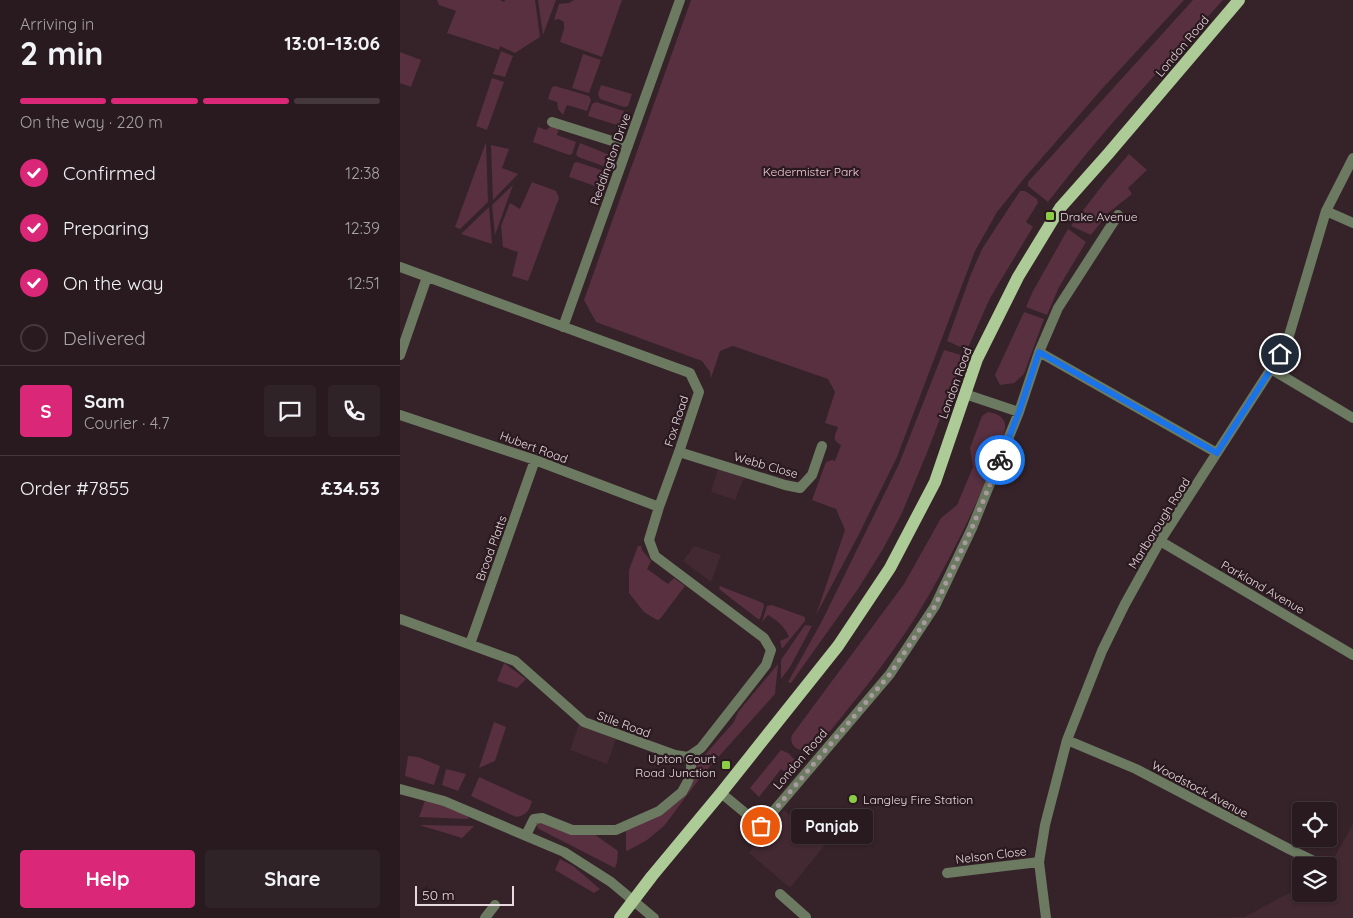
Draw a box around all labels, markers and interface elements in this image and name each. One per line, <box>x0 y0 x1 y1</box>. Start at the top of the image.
street label: London Road <box>1152 12 1212 80</box>
text: Arriving in <box>20 14 94 34</box>
text: 13:01–13:06 <box>284 31 380 55</box>
text: 2 min <box>20 33 103 73</box>
street label: Reddington Drive <box>586 111 634 207</box>
text: On the way · 220 m <box>20 112 163 132</box>
icon: check <box>20 159 48 187</box>
text: Confirmed <box>63 161 156 185</box>
text: 12:38 <box>345 163 380 183</box>
park label: Kedermister Park <box>763 164 859 179</box>
place label: Drake Avenue <box>1060 209 1138 224</box>
marker: Drake Avenue <box>1044 210 1056 222</box>
icon: check <box>20 214 48 242</box>
text: Preparing <box>63 216 149 240</box>
text: 12:39 <box>345 218 380 238</box>
icon: check <box>20 269 48 297</box>
text: On the way <box>63 271 164 295</box>
text: 12:51 <box>348 273 380 293</box>
text: Delivered <box>63 326 146 350</box>
pin <box>1259 333 1301 375</box>
icon: home <box>1266 340 1294 368</box>
street label: London Road <box>935 345 975 421</box>
button: chat <box>264 385 316 437</box>
button: phone <box>328 385 380 437</box>
text: Sam <box>84 389 125 413</box>
street label: Fox Road <box>661 394 691 448</box>
text: S <box>40 399 52 423</box>
text: Courier · 4.7 <box>84 413 169 433</box>
street label: Hubert Road <box>498 428 570 466</box>
courier <box>975 435 1025 485</box>
icon: bike <box>986 446 1014 474</box>
street label: Webb Close <box>732 449 800 481</box>
street label: Marlborough Road <box>1125 475 1193 571</box>
text: Order #7855 <box>20 476 129 500</box>
text: £34.53 <box>321 476 380 500</box>
street label: Broad Platts <box>472 513 510 583</box>
street label: Parkland Avenue <box>1219 557 1308 617</box>
street label: Stile Road <box>595 707 653 741</box>
street label: London Road <box>770 726 830 792</box>
place label: Upton Court Road Junction <box>635 751 716 780</box>
street label: Woodstock Avenue <box>1149 757 1251 821</box>
marker: Upton Court Road Junction <box>720 759 732 771</box>
place label: Langley Fire Station <box>863 792 973 807</box>
marker: Langley Fire Station <box>847 793 859 805</box>
map controls <box>1292 802 1337 902</box>
button: locate <box>1292 802 1337 847</box>
pin <box>740 805 782 847</box>
callout: Panjab <box>791 808 874 844</box>
icon: bag <box>747 812 775 840</box>
text: Panjab <box>805 816 859 836</box>
street label: Nelson Close <box>955 843 1028 867</box>
button: Help <box>20 850 195 908</box>
button: Share <box>205 850 380 908</box>
button: layers <box>1292 857 1337 902</box>
scale bar <box>415 883 514 906</box>
text: 50 m <box>422 886 455 904</box>

